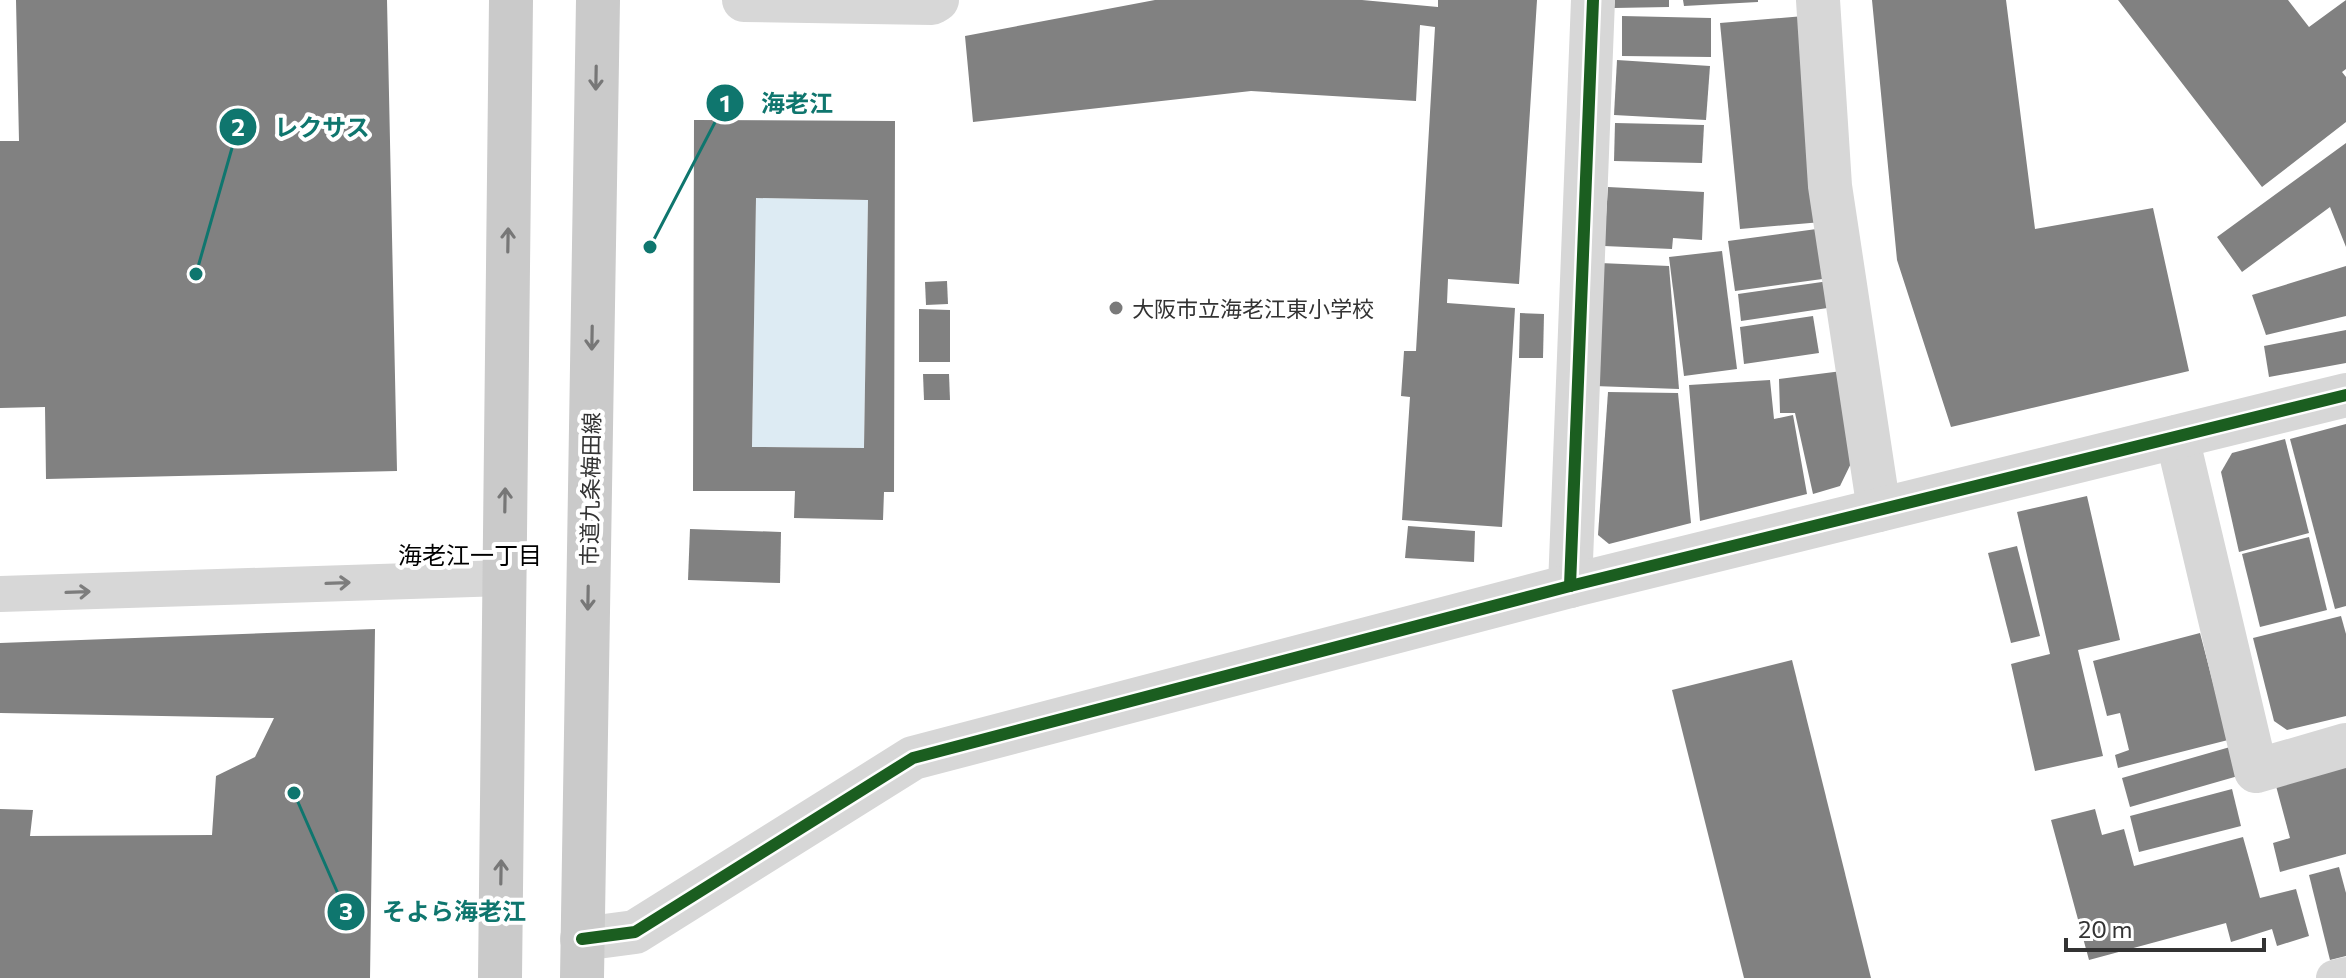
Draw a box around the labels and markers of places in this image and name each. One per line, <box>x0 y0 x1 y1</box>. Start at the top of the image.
callout: 海老江 <box>705 79 849 127</box>
callout: レクサス <box>218 103 386 151</box>
place label: 大阪市立海老江東小学校 <box>1132 295 1374 322</box>
marker: 大阪市立海老江東小学校 <box>1107 299 1125 317</box>
callout: そよら海老江 <box>326 888 542 936</box>

